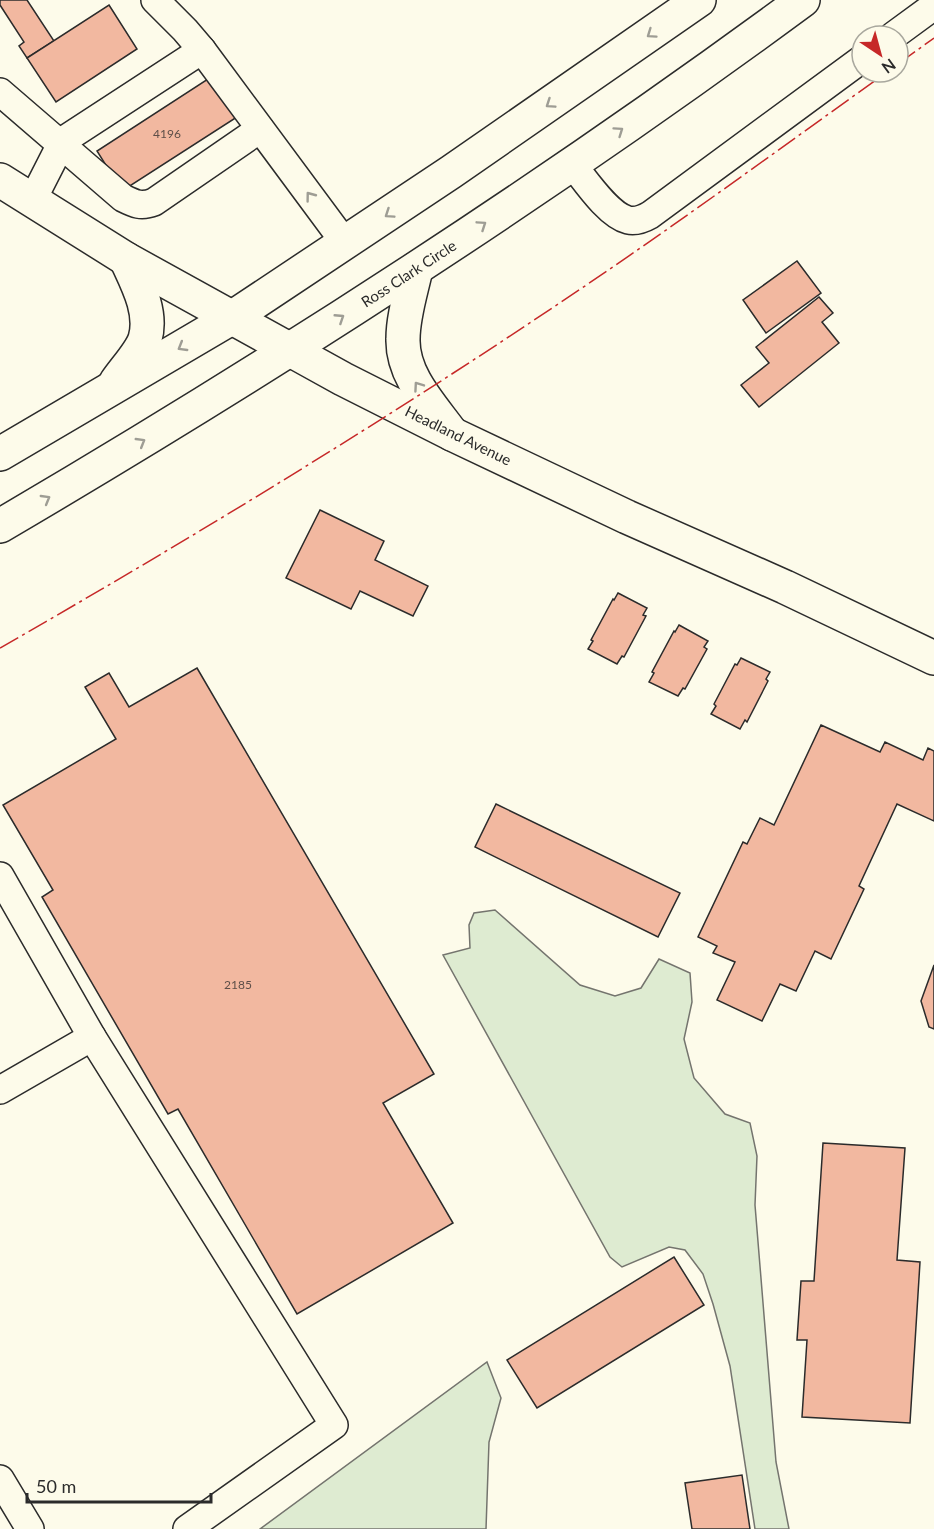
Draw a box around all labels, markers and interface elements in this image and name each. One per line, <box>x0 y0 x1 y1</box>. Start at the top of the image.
north arrow <box>850 24 910 84</box>
one-way arrow <box>647 27 658 38</box>
text: N <box>879 55 900 78</box>
one-way arrow <box>546 97 557 108</box>
house number: 4196 <box>153 126 181 141</box>
one-way arrow <box>613 127 624 138</box>
one-way arrow <box>306 192 317 203</box>
one-way arrow <box>385 207 396 218</box>
one-way arrow <box>475 221 486 232</box>
street label: Ross Clark Circle <box>358 236 459 311</box>
one-way arrow <box>334 315 345 326</box>
one-way arrow <box>178 340 188 352</box>
one-way arrow <box>414 382 425 393</box>
street label: Headland Avenue <box>402 402 514 469</box>
one-way arrow <box>135 438 145 450</box>
one-way arrow <box>40 495 50 507</box>
house number: 2185 <box>224 977 252 992</box>
scale bar <box>27 1466 212 1504</box>
text: 50 m <box>36 1475 76 1497</box>

